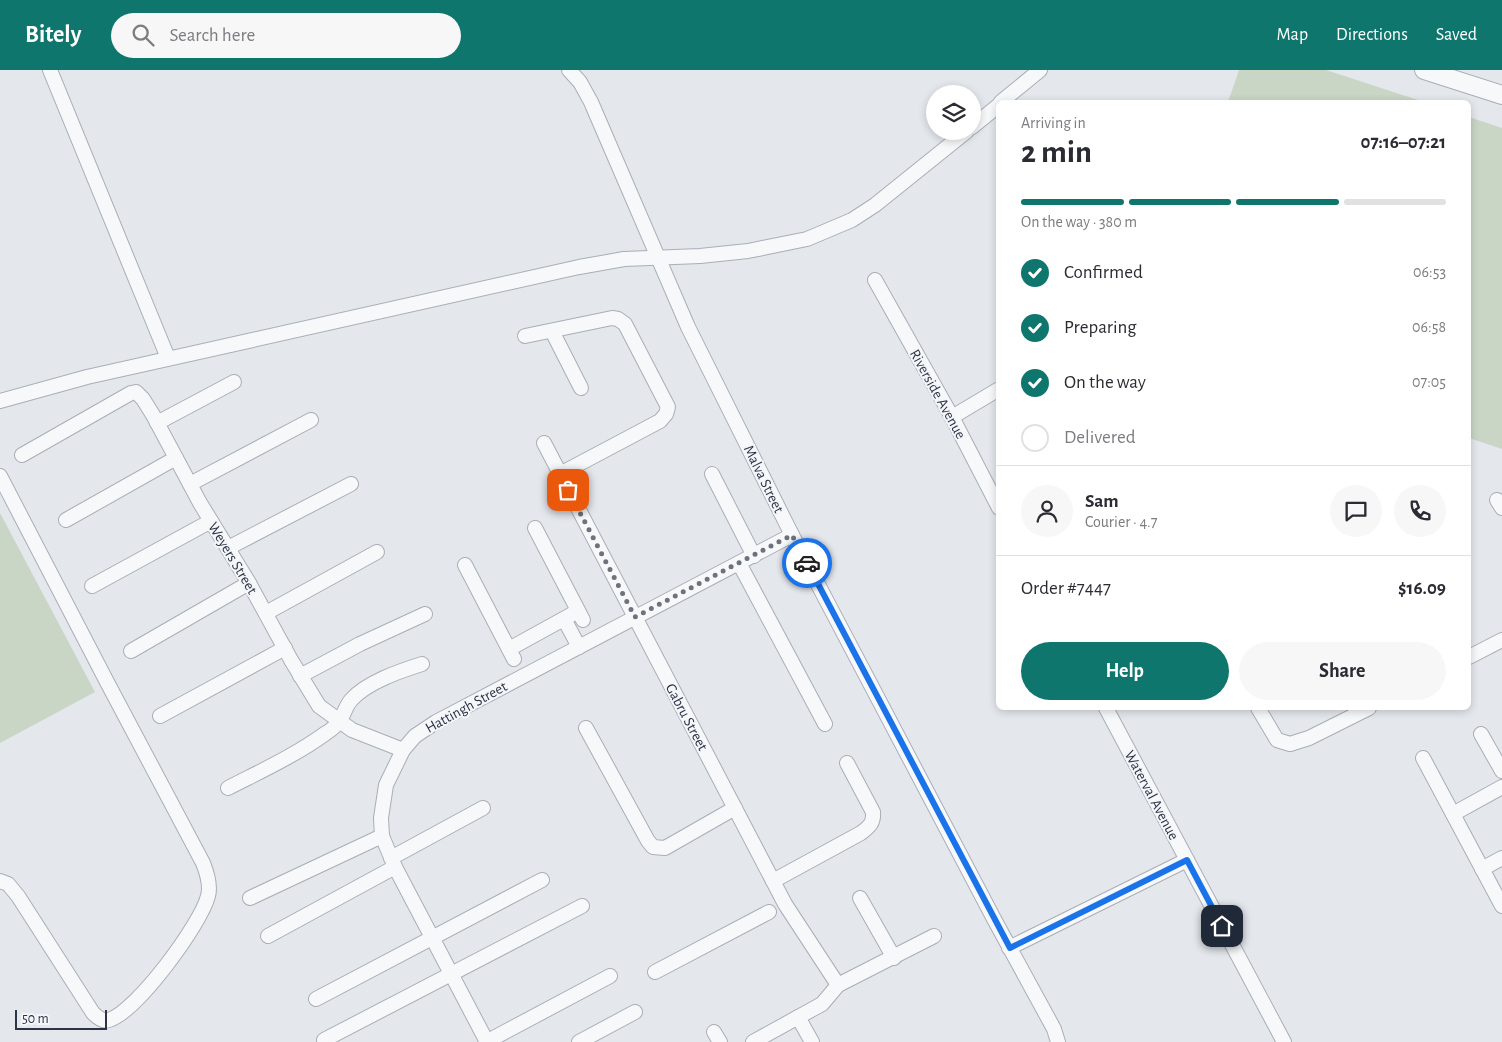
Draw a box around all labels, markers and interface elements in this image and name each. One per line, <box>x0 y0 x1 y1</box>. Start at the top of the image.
search box <box>111 13 461 58</box>
icon: search <box>129 21 157 49</box>
text: Bitely <box>25 23 81 47</box>
text: Search here <box>169 26 255 45</box>
text: Map <box>1277 26 1308 44</box>
text: Directions <box>1336 26 1408 44</box>
text: Saved <box>1436 26 1477 44</box>
map controls <box>926 85 981 140</box>
button: layers <box>926 85 981 140</box>
text: Arriving in <box>1021 115 1086 131</box>
text: 07:16–07:21 <box>1361 133 1446 152</box>
text: 2 min <box>1021 136 1092 168</box>
text: On the way · 380 m <box>1021 214 1137 230</box>
icon: check <box>1021 259 1049 287</box>
text: Confirmed <box>1064 263 1143 282</box>
text: 06:53 <box>1413 264 1446 280</box>
icon: check <box>1021 314 1049 342</box>
text: Preparing <box>1064 318 1137 337</box>
text: 06:58 <box>1412 319 1446 335</box>
street label: Riverside Avenue <box>907 347 968 442</box>
icon: check <box>1021 369 1049 397</box>
text: On the way <box>1064 373 1146 392</box>
text: 07:05 <box>1412 374 1446 390</box>
text: Delivered <box>1064 428 1136 447</box>
street label: Malva Street <box>741 443 786 516</box>
pin <box>547 469 589 511</box>
icon: bag <box>554 476 582 504</box>
button: person <box>1021 485 1073 537</box>
button: chat <box>1330 485 1382 537</box>
button: phone <box>1394 485 1446 537</box>
text: Sam <box>1085 492 1119 511</box>
text: Courier · 4.7 <box>1085 514 1157 530</box>
street label: Weyers Street <box>205 520 260 597</box>
courier <box>782 538 832 588</box>
icon: car <box>793 549 821 577</box>
text: Order #7447 <box>1021 579 1111 598</box>
text: $16.09 <box>1398 579 1446 598</box>
button: Help <box>1021 642 1229 700</box>
button: Share <box>1239 642 1446 700</box>
street label: Hattingh Street <box>423 679 510 736</box>
street label: Gabru Street <box>663 681 711 753</box>
street label: Waterval Avenue <box>1122 748 1181 843</box>
pin <box>1201 905 1243 947</box>
icon: home <box>1208 912 1236 940</box>
scale bar <box>15 1007 108 1030</box>
text: 50 m <box>22 1012 49 1026</box>

